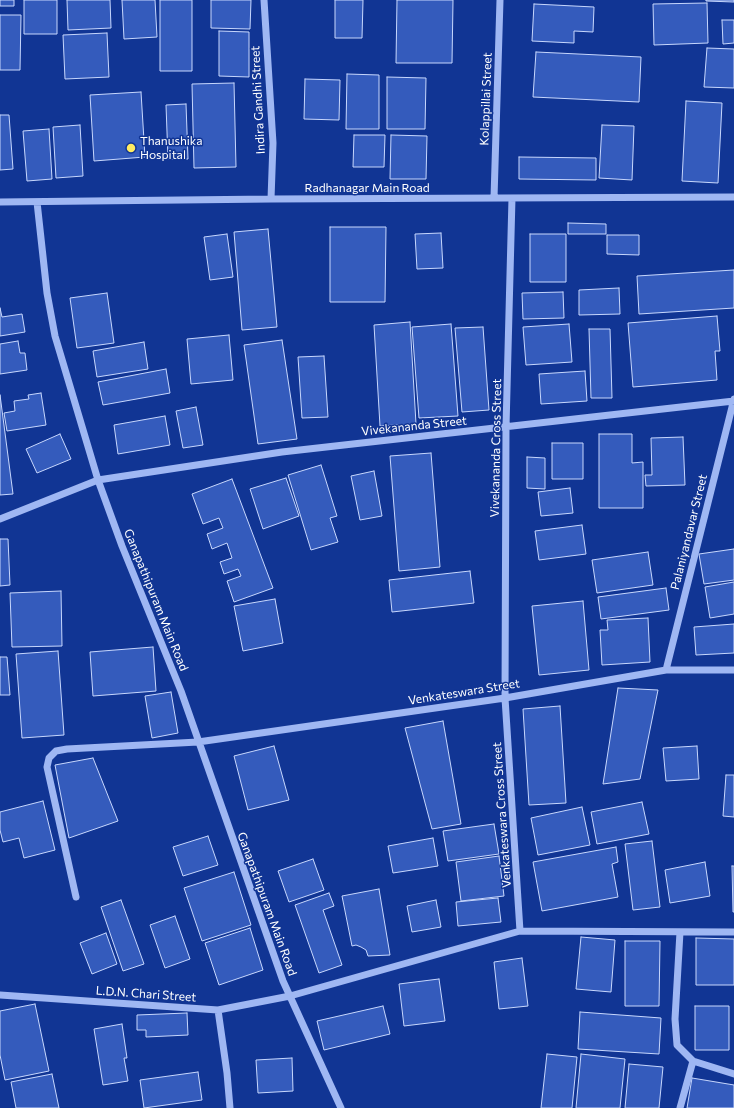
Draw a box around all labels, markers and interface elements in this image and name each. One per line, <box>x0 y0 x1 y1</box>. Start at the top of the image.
street label: Indira Gandhi Street <box>248 45 268 155</box>
street label: Kolappillai Street <box>477 52 495 146</box>
place label: Thanushika Hospital <box>140 134 203 162</box>
marker: Thanushika Hospital <box>125 142 137 154</box>
street label: Radhanagar Main Road <box>304 181 430 195</box>
street label: Vivekananda Cross Street <box>488 378 504 518</box>
street label: Vivekananda Street <box>361 413 467 439</box>
street label: Palaniyandavar Street <box>668 473 710 591</box>
street label: Ganapathipuram Main Road <box>121 527 191 673</box>
street label: Venkateswara Street <box>407 676 521 708</box>
street label: Venkateswara Cross Street <box>490 742 514 888</box>
street label: Ganapathipuram Main Road <box>234 830 300 978</box>
street label: L.D.N. Chari Street <box>95 983 197 1005</box>

